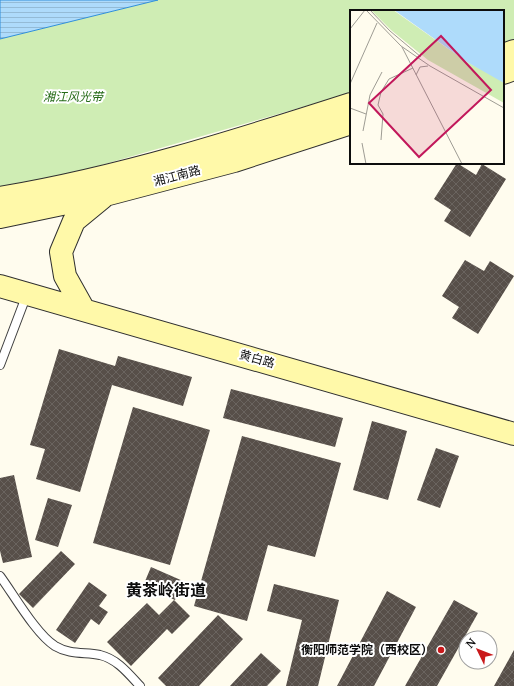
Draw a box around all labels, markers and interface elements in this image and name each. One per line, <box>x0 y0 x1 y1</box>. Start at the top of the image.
inset map <box>350 10 504 164</box>
park label: 湘江风光带 <box>43 88 105 105</box>
street label: 湘江南路 <box>151 161 202 190</box>
street label: 黄白路 <box>237 345 277 372</box>
district label: 黄茶岭街道 <box>126 579 206 601</box>
north arrow <box>458 630 498 670</box>
text: N <box>462 634 479 651</box>
place label: 衡阳师范学院（西校区） <box>301 641 433 658</box>
marker: 衡阳师范学院（西校区） <box>436 645 446 655</box>

